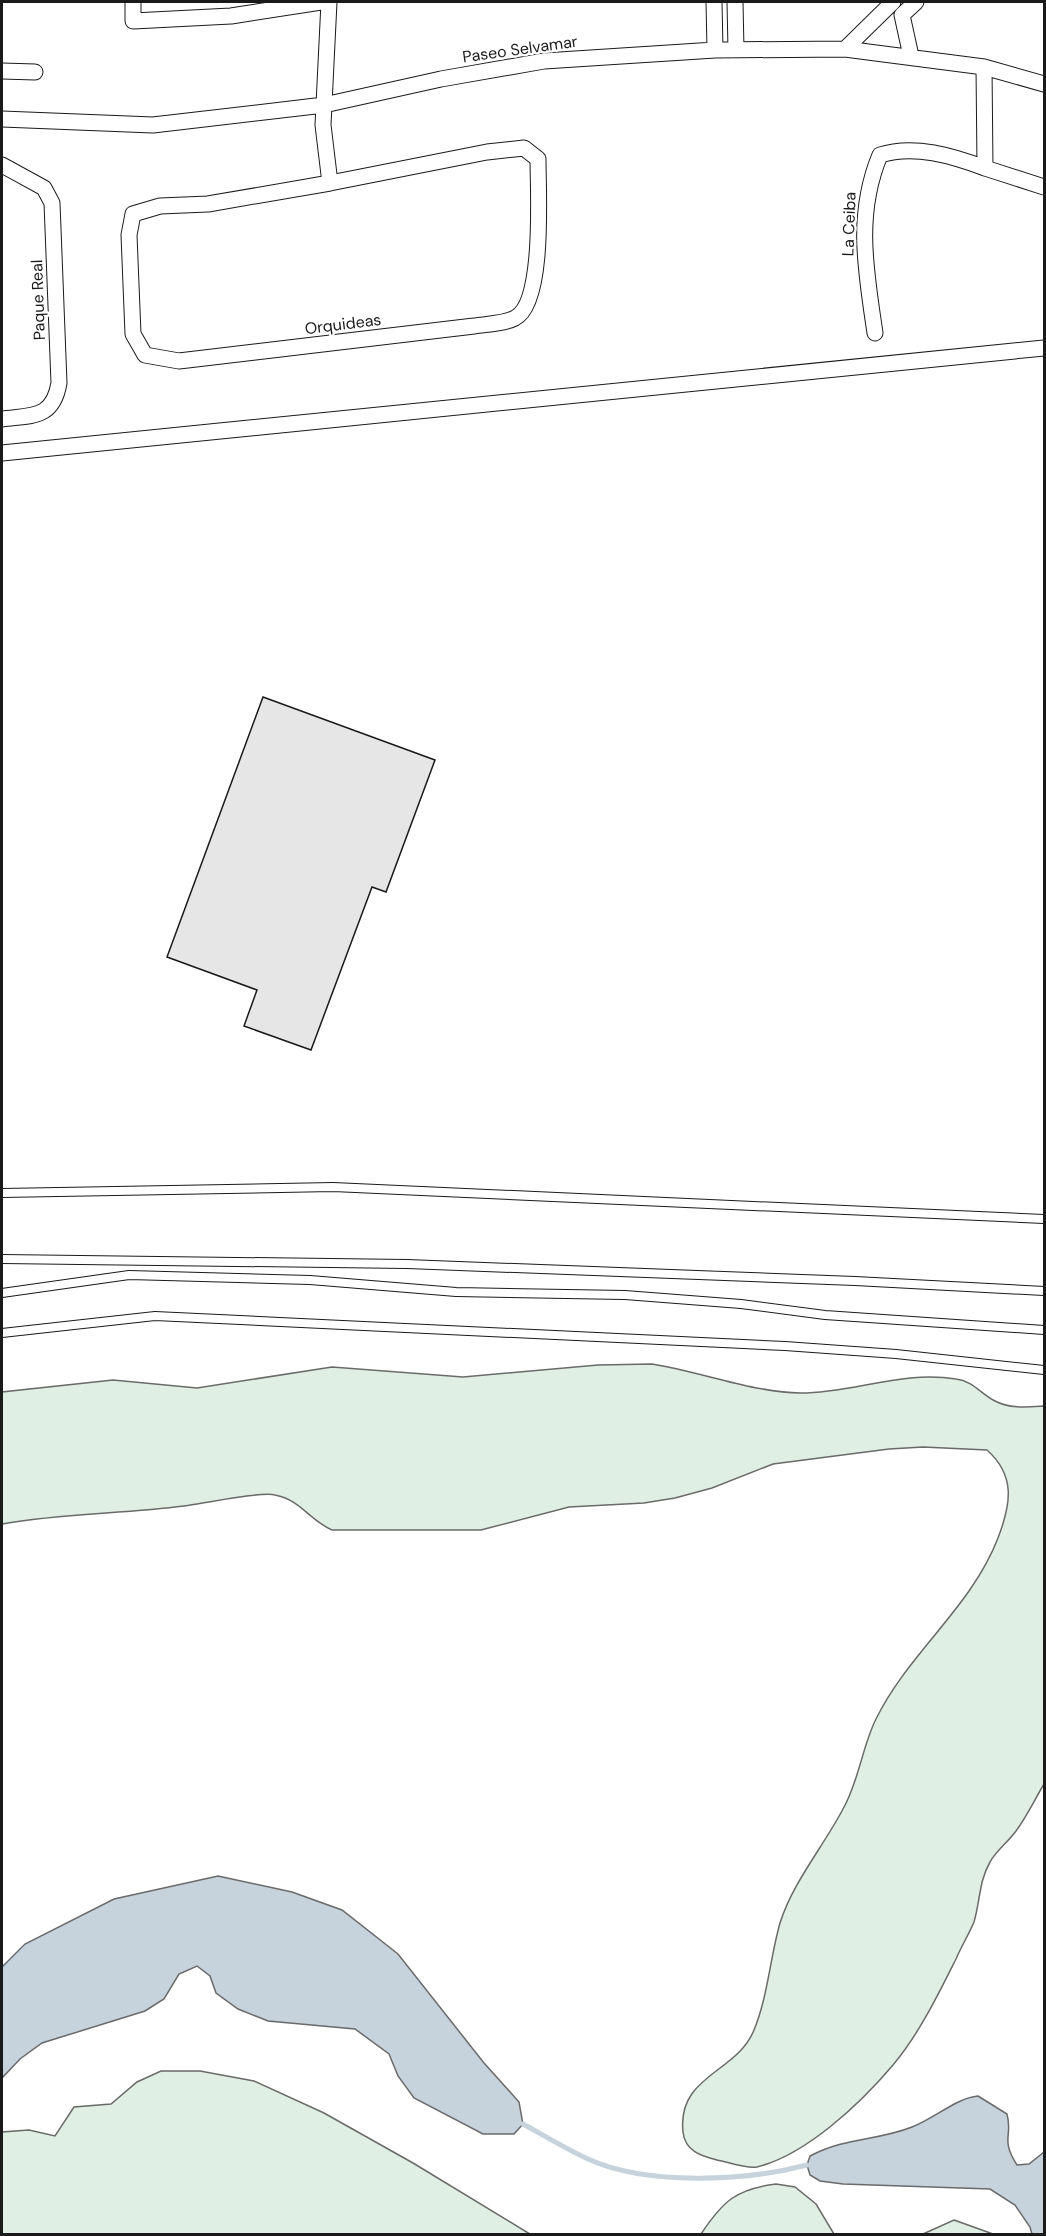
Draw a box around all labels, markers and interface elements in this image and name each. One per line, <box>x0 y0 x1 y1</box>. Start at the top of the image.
street label: Paseo Selvamar <box>461 31 579 67</box>
street label: La Ceiba <box>837 191 861 257</box>
street label: Paque Real <box>26 259 50 341</box>
street label: Orquideas <box>304 309 382 339</box>

